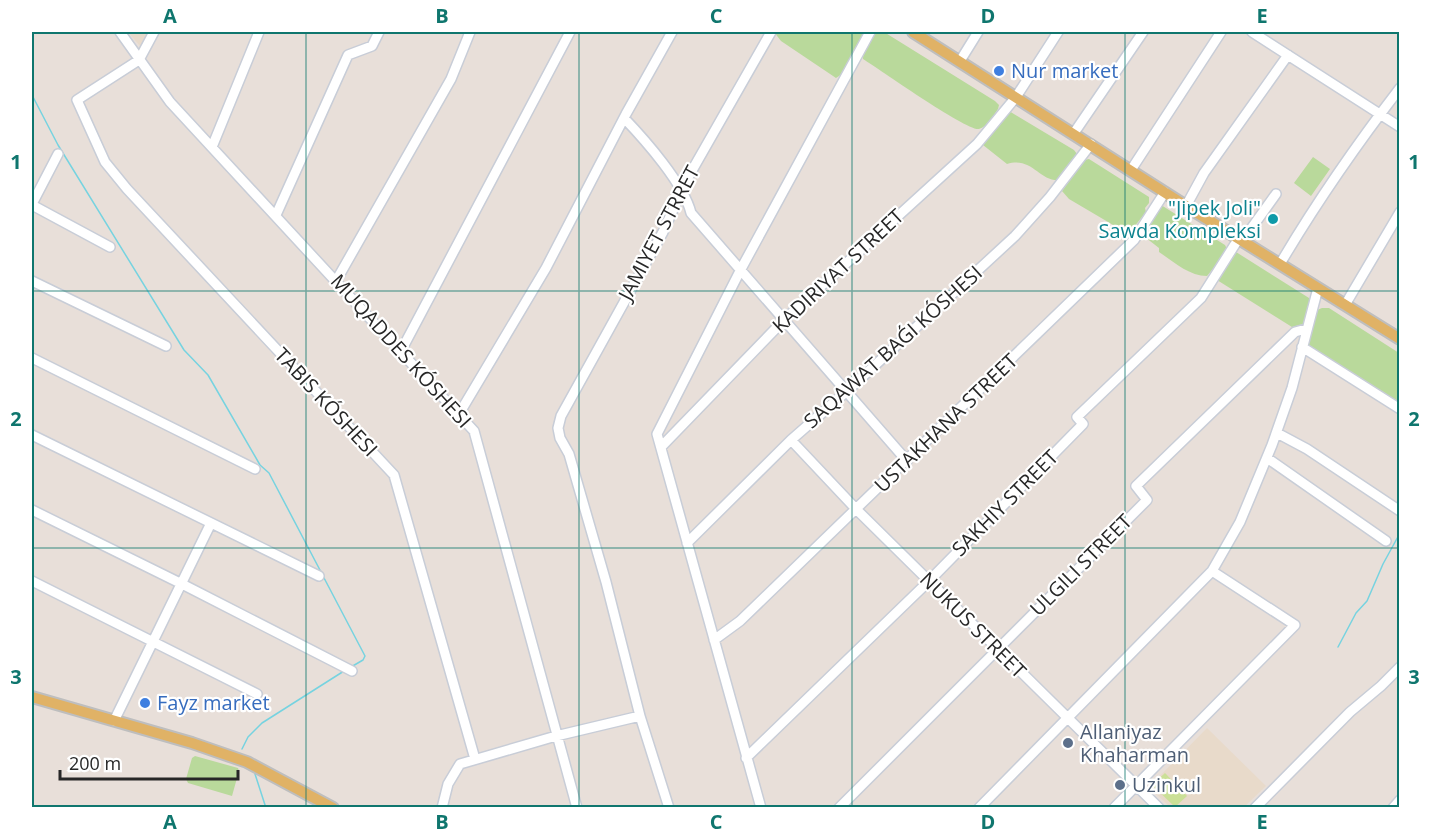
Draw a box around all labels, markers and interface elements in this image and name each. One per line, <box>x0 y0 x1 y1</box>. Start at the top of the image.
text: A <box>163 2 177 29</box>
text: B <box>435 2 449 29</box>
text: C <box>710 2 723 29</box>
text: D <box>981 2 995 29</box>
text: E <box>1256 2 1268 29</box>
place label: Nur market <box>1011 57 1118 84</box>
marker: Nur market <box>992 64 1006 78</box>
text: 1 <box>10 148 22 175</box>
text: 1 <box>1408 148 1420 175</box>
street label: JAMIYET STRRET <box>611 161 705 307</box>
place label: "Jipek Joli" Sawda Kompleksi <box>1098 194 1261 244</box>
street label: KADIRIYAT STREET <box>766 203 909 339</box>
marker: "Jipek Joli" Sawda Kompleksi <box>1266 212 1280 226</box>
street label: SAQAWAT BAǴI KÓSHESI <box>798 259 988 434</box>
street label: MUQADDES KÓSHESI <box>325 268 478 433</box>
street label: TABIS KÓSHESI <box>269 341 384 462</box>
street label: USTAKHANA STREET <box>868 347 1023 498</box>
text: 2 <box>10 405 22 432</box>
text: 2 <box>1408 405 1420 432</box>
street label: SAKHIY STREET <box>946 444 1064 562</box>
street label: ULGILI STREET <box>1024 508 1138 622</box>
street label: NUKUS STREET <box>914 566 1032 684</box>
text: 3 <box>10 663 22 690</box>
text: 3 <box>1408 663 1420 690</box>
place label: Fayz market <box>157 689 270 716</box>
marker: Fayz market <box>138 696 152 710</box>
place label: Allaniyaz Khaharman <box>1080 718 1189 768</box>
marker: Allaniyaz Khaharman <box>1061 736 1075 750</box>
scale bar <box>60 743 238 781</box>
text: 200 m <box>69 751 121 775</box>
place label: Uzinkul <box>1132 771 1201 798</box>
marker: Uzinkul <box>1113 778 1127 792</box>
text: A <box>163 808 177 835</box>
text: B <box>435 808 449 835</box>
text: C <box>710 808 723 835</box>
text: D <box>981 808 995 835</box>
text: E <box>1256 808 1268 835</box>

